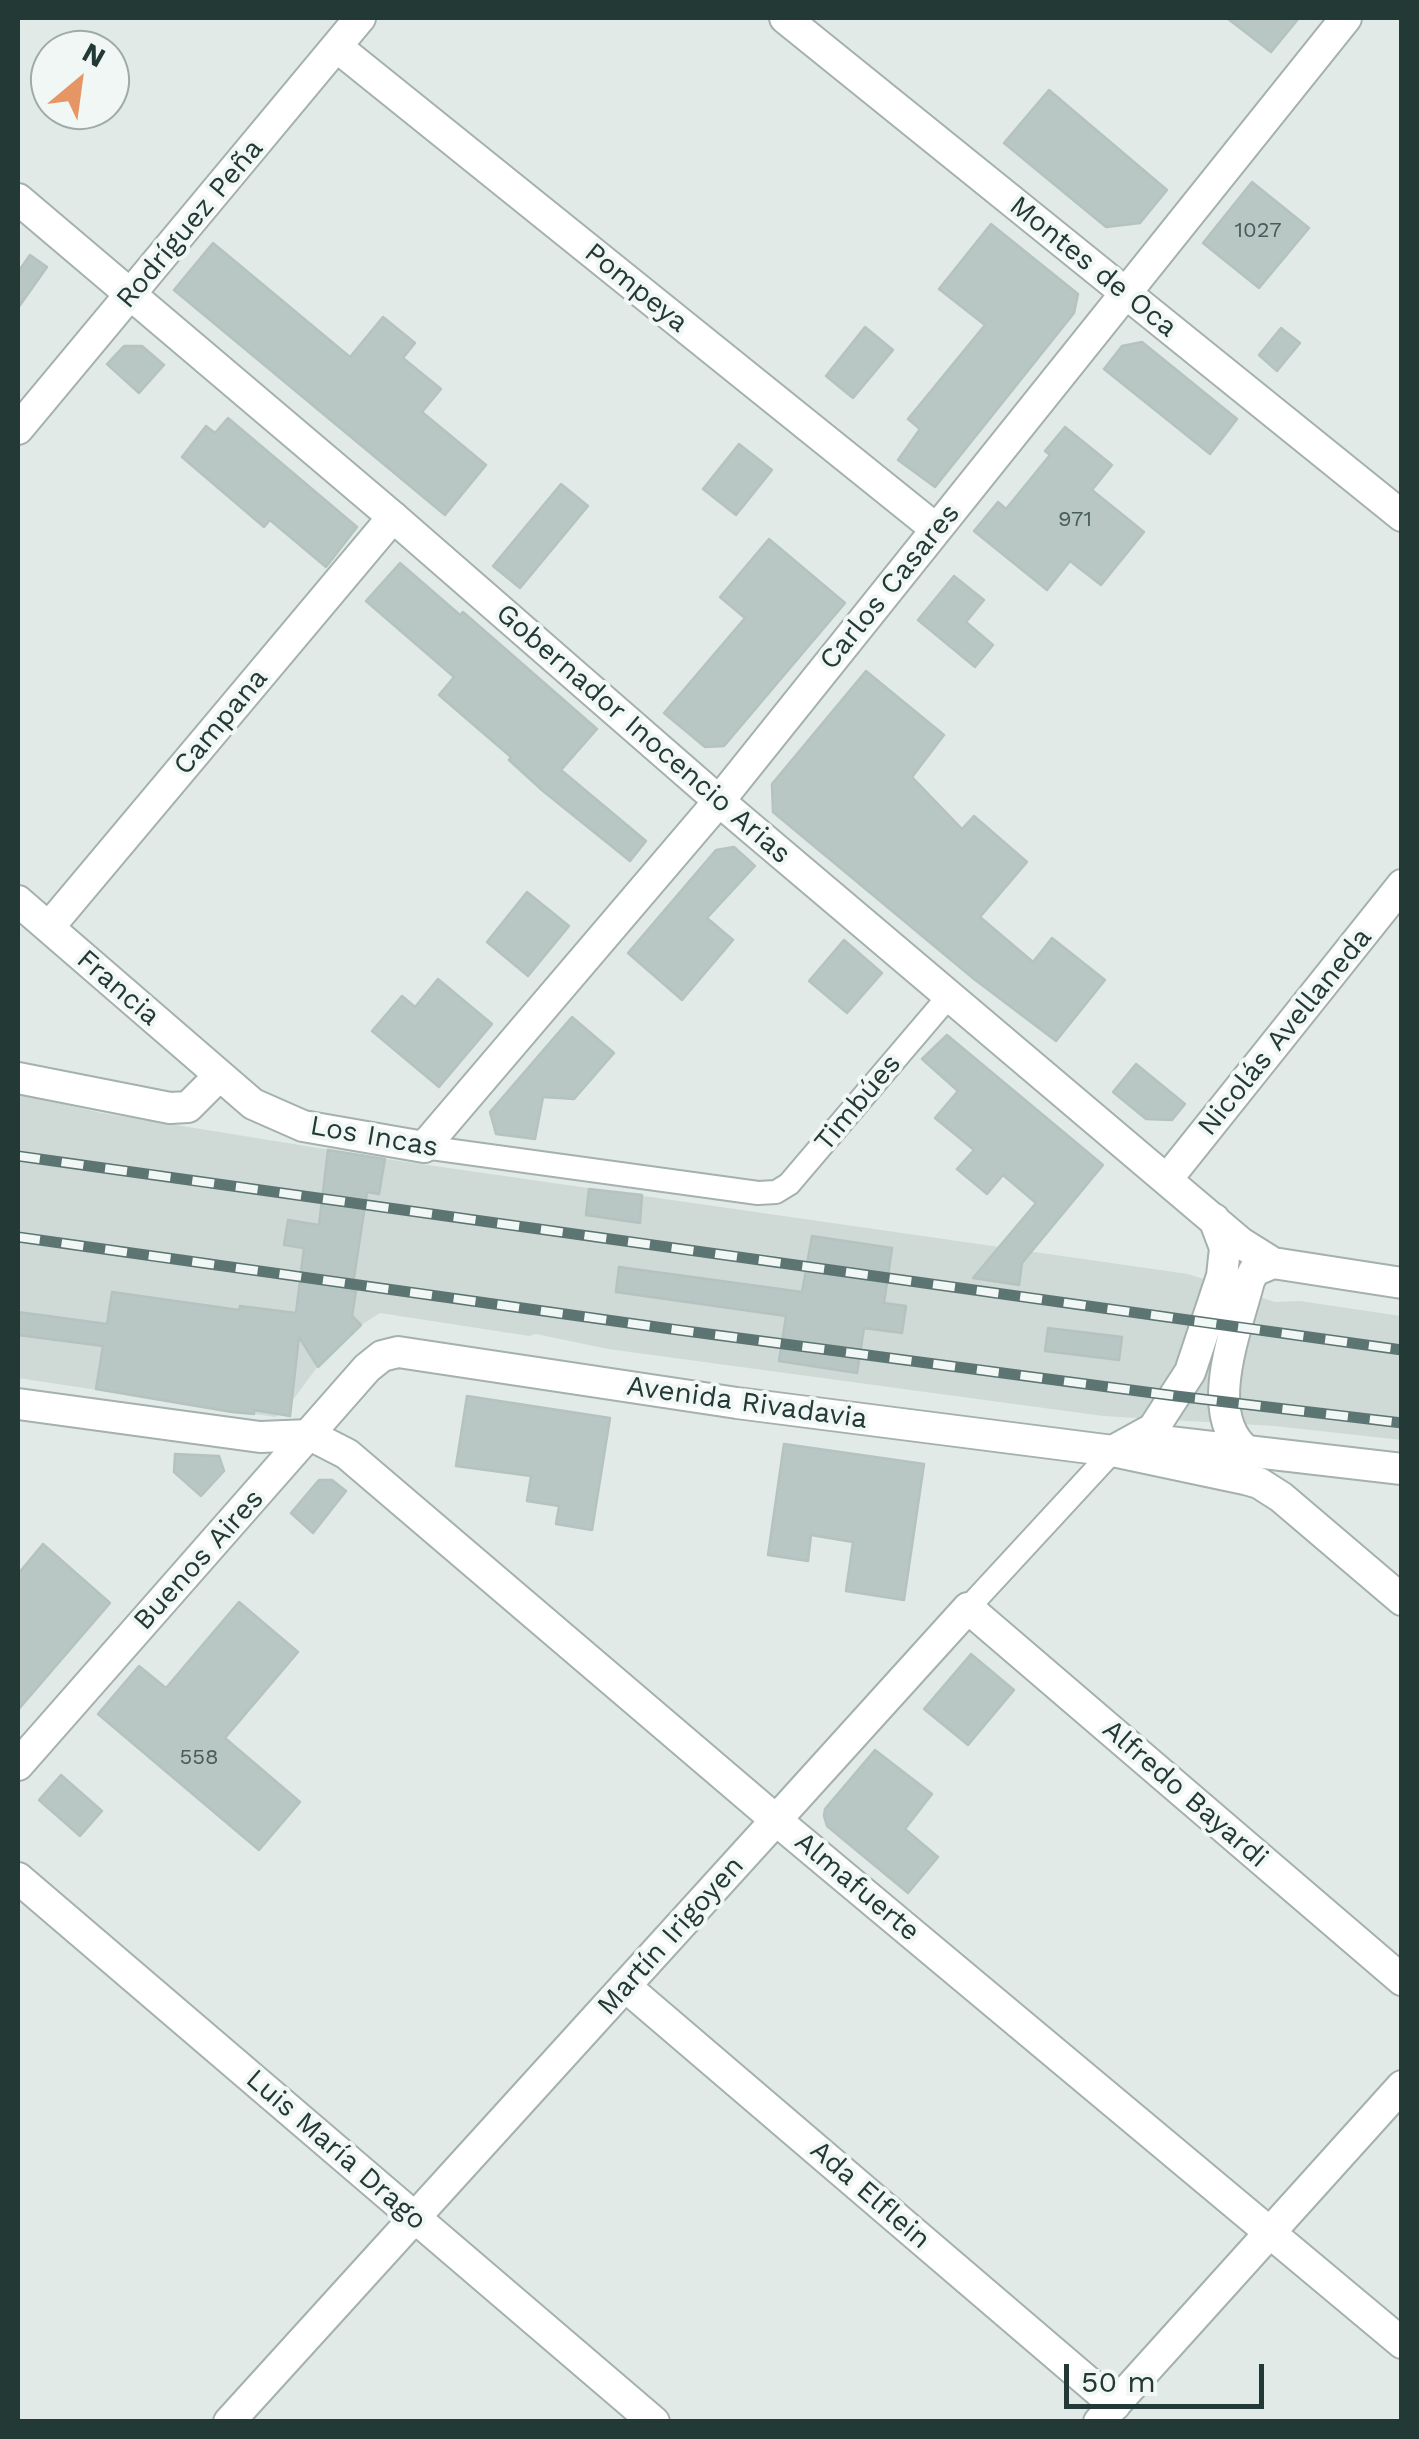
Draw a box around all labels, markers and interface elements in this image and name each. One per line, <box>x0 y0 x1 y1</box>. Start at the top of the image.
north arrow <box>30 30 130 130</box>
text: N <box>77 36 111 75</box>
street label: Rodríguez Peña <box>110 133 270 315</box>
street label: Montes de Oca <box>1003 189 1183 345</box>
house number: 1027 <box>1235 218 1281 244</box>
street label: Pompeya <box>578 236 694 340</box>
street label: Carlos Casares <box>813 497 967 677</box>
house number: 971 <box>1058 507 1092 533</box>
street label: Gobernador Inocencio Arias <box>489 597 797 871</box>
street label: Campana <box>167 662 275 782</box>
street label: Nicolás Avellaneda <box>1191 921 1379 1143</box>
street label: Francia <box>70 943 166 1033</box>
street label: Timbúes <box>808 1048 908 1158</box>
street label: Los Incas <box>307 1109 441 1165</box>
street label: Avenida Rivadavia <box>624 1369 870 1437</box>
street label: Buenos Aires <box>127 1483 271 1637</box>
street label: Alfredo Bayardi <box>1095 1713 1275 1875</box>
house number: 558 <box>179 1745 219 1771</box>
street label: Almafuerte <box>788 1825 926 1949</box>
street label: Martín Irigoyen <box>591 1850 751 2022</box>
street label: Luis María Drago <box>239 2063 433 2237</box>
street label: Ada Elflein <box>803 2134 937 2256</box>
scale bar <box>1069 2344 1269 2406</box>
text: 50 m <box>1081 2364 1156 2399</box>

